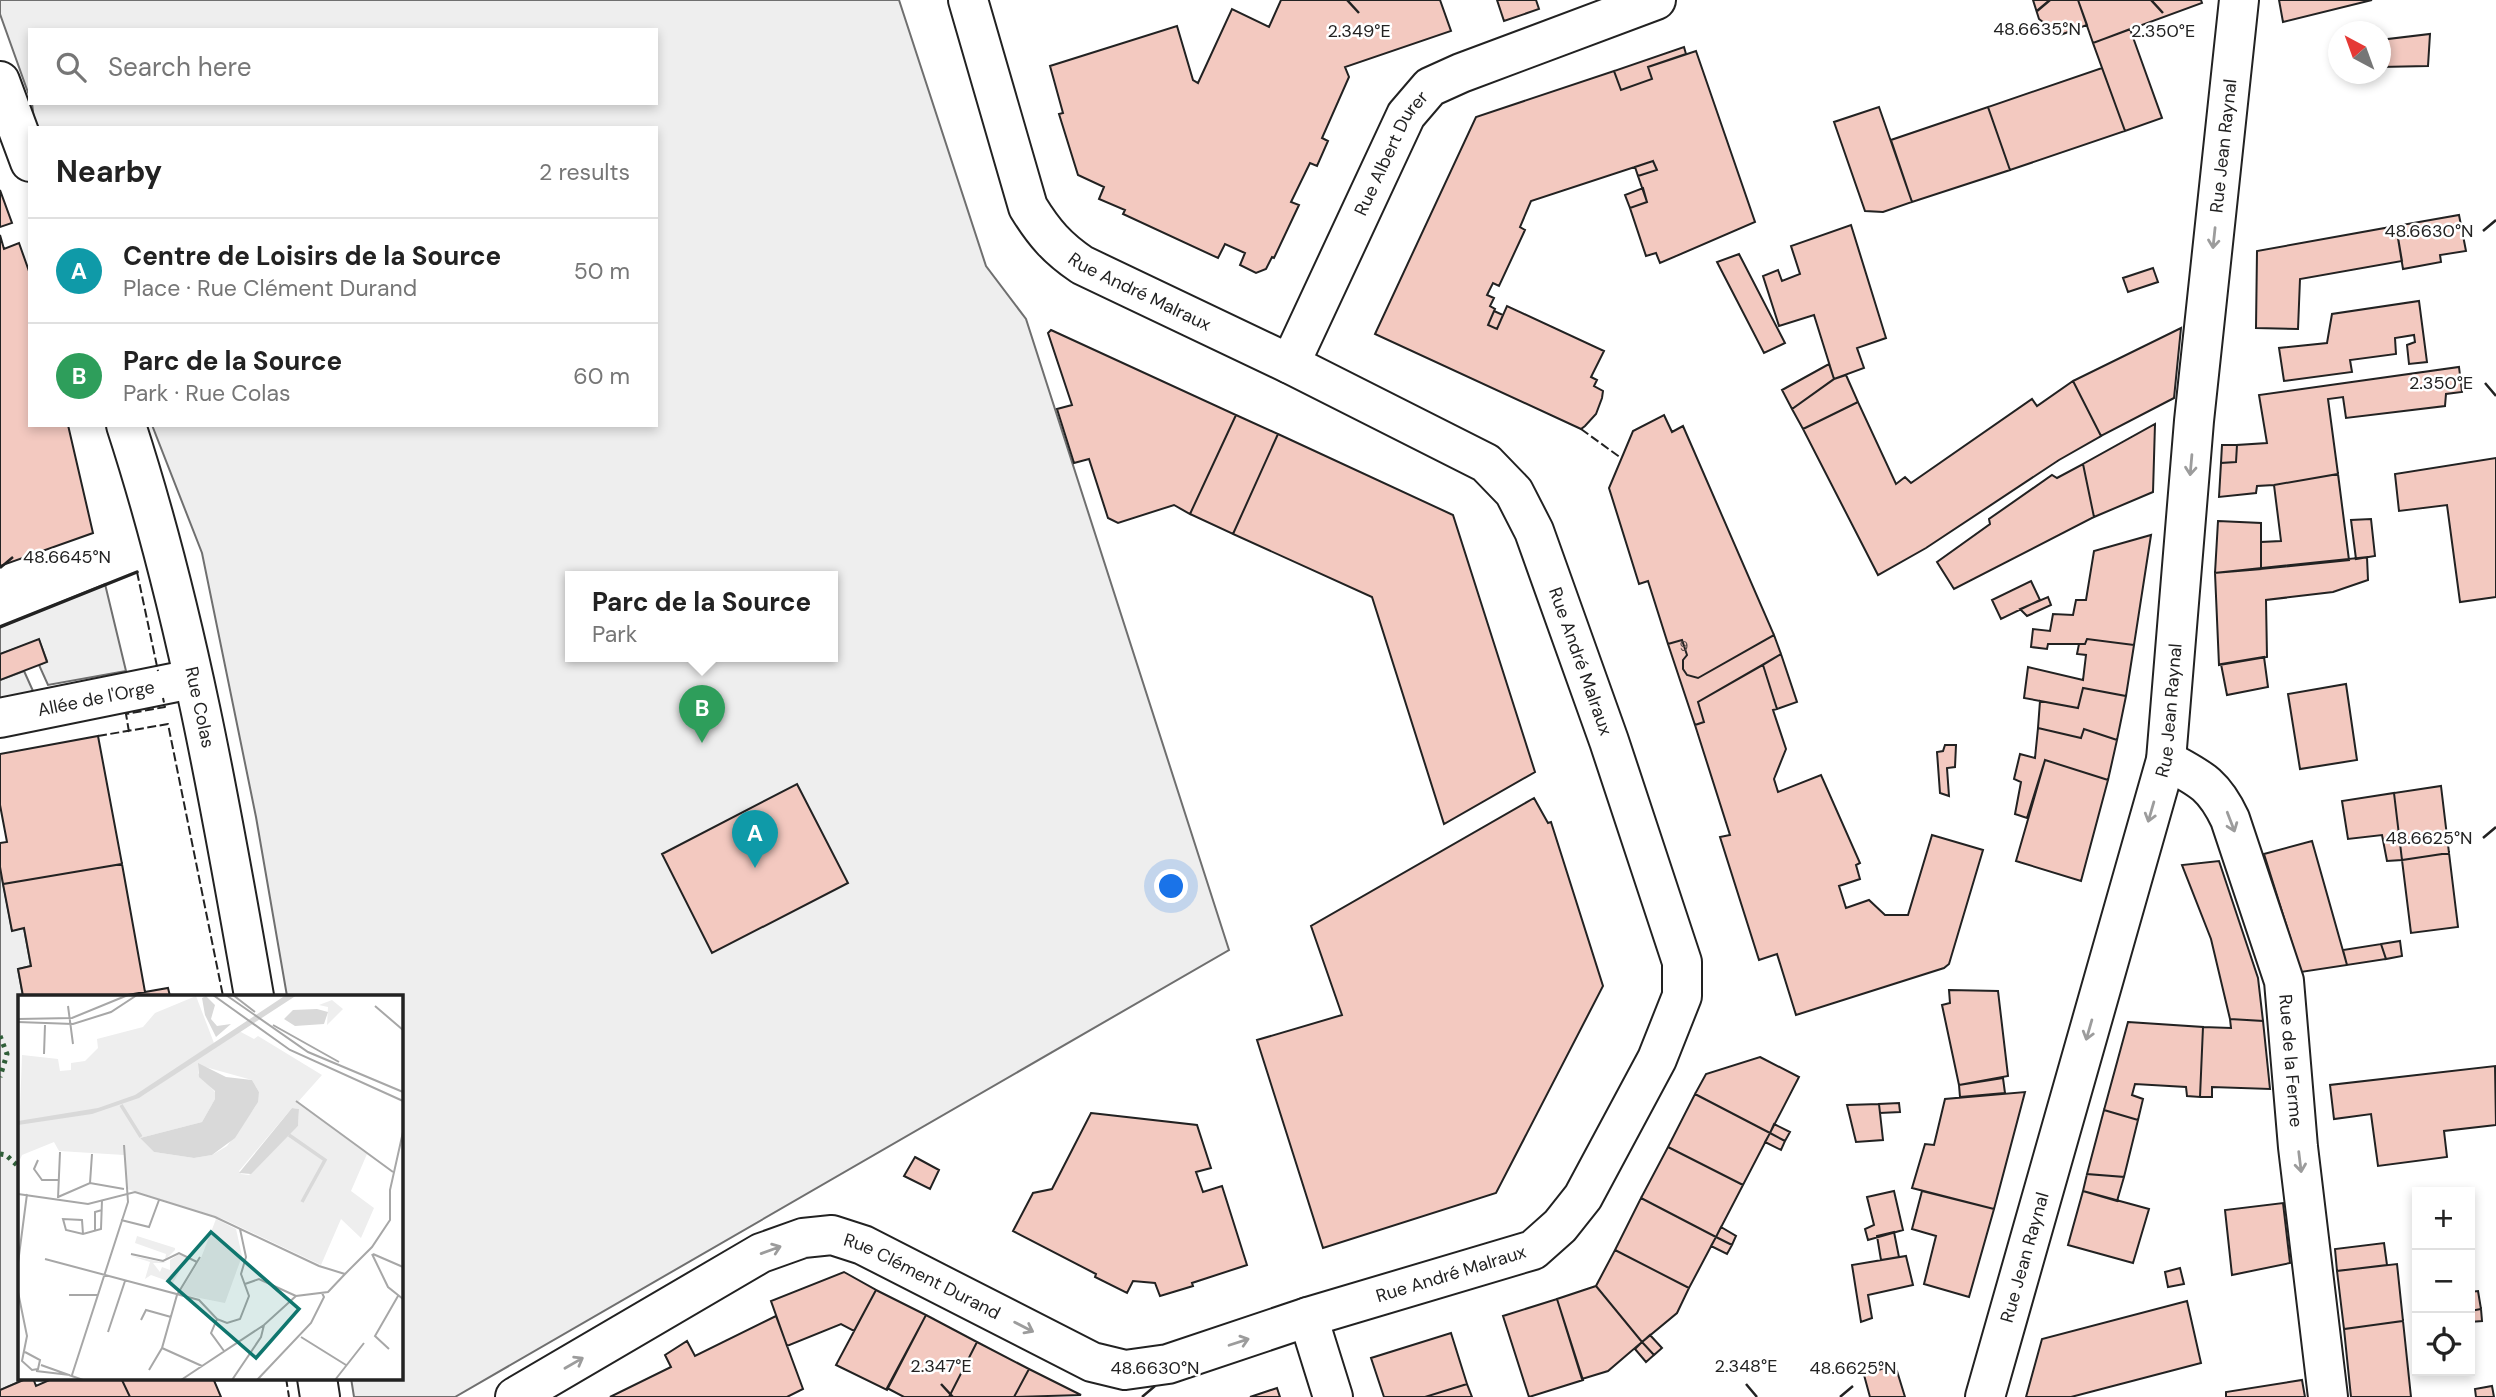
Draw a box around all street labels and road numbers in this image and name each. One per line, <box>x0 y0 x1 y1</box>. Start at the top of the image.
street label: Rue Jean Raynal <box>2204 78 2242 214</box>
street label: Rue Albert Durer <box>1349 85 1434 220</box>
street label: Rue André Malraux <box>1063 247 1215 337</box>
street label: Rue André Malraux <box>1543 584 1618 739</box>
street label: Rue Jean Raynal <box>2150 642 2188 780</box>
street label: Rue Colas <box>179 664 220 750</box>
street label: Allée de l'Orge <box>35 675 157 722</box>
street label: Rue de la Ferme <box>2273 993 2308 1128</box>
street label: Rue Jean Raynal <box>1995 1190 2055 1325</box>
street label: Rue Clément Durand <box>841 1228 1005 1325</box>
street label: Rue André Malraux <box>1373 1240 1529 1308</box>

